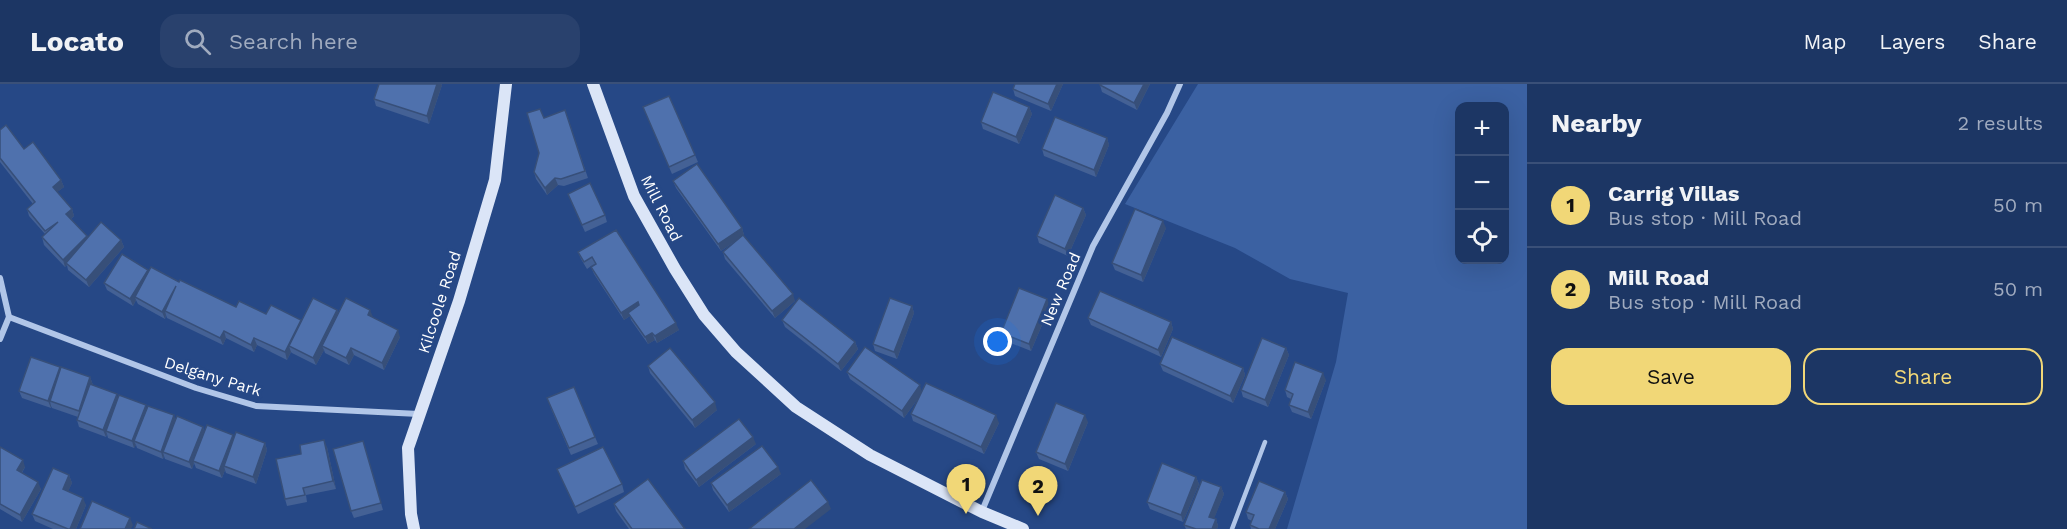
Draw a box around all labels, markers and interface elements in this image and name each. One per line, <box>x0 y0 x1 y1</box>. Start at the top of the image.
search box <box>160 14 580 68</box>
text: Locato <box>30 25 124 58</box>
icon: search <box>181 25 214 58</box>
text: Search here <box>229 29 358 54</box>
text: Map <box>1803 29 1846 54</box>
text: Layers <box>1879 29 1945 54</box>
text: Share <box>1978 29 2037 54</box>
map controls <box>1455 102 1509 264</box>
button: + <box>1455 102 1509 156</box>
text: Nearby <box>1551 108 1642 138</box>
text: 2 results <box>1958 111 2043 135</box>
button: − <box>1455 156 1509 210</box>
street label: Mill Road <box>637 172 686 244</box>
text: Carrig Villas <box>1608 181 1739 206</box>
text: 1 <box>1566 193 1575 217</box>
text: 50 m <box>1993 193 2043 217</box>
text: Bus stop · Mill Road <box>1608 206 1802 230</box>
button: locate <box>1455 210 1509 264</box>
street label: Kilcoole Road <box>414 249 465 356</box>
street label: New Road <box>1036 249 1084 329</box>
text: Mill Road <box>1608 265 1709 290</box>
text: 2 <box>1565 277 1576 301</box>
text: 50 m <box>1993 277 2043 301</box>
text: Bus stop · Mill Road <box>1608 290 1802 314</box>
your location <box>983 327 1012 356</box>
button: Save <box>1551 348 1791 405</box>
button: Share <box>1803 348 2043 405</box>
street label: Delgany Park <box>162 353 264 400</box>
pin: 1 <box>946 464 986 514</box>
pin: 2 <box>1018 466 1058 516</box>

